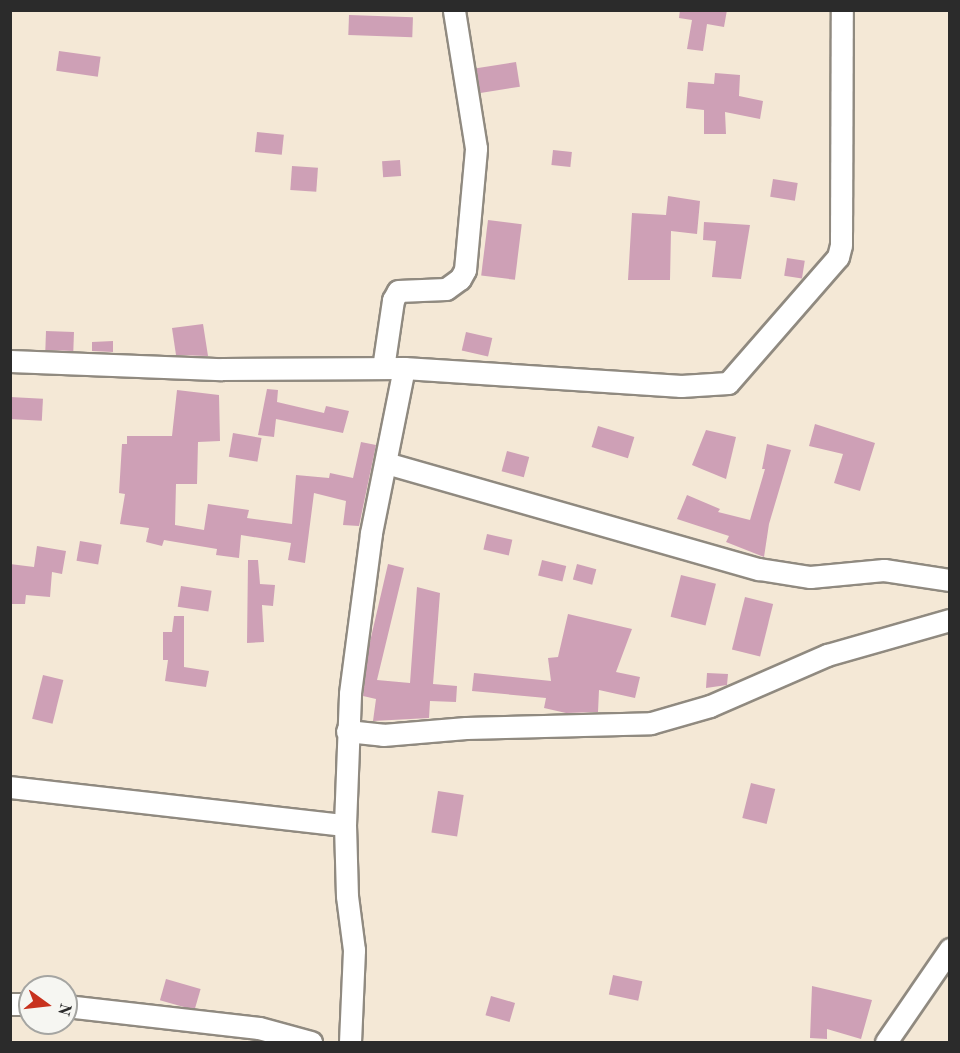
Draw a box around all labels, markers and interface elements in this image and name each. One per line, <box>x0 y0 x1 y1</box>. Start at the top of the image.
north arrow <box>18 975 78 1035</box>
text: N <box>54 1001 73 1017</box>

